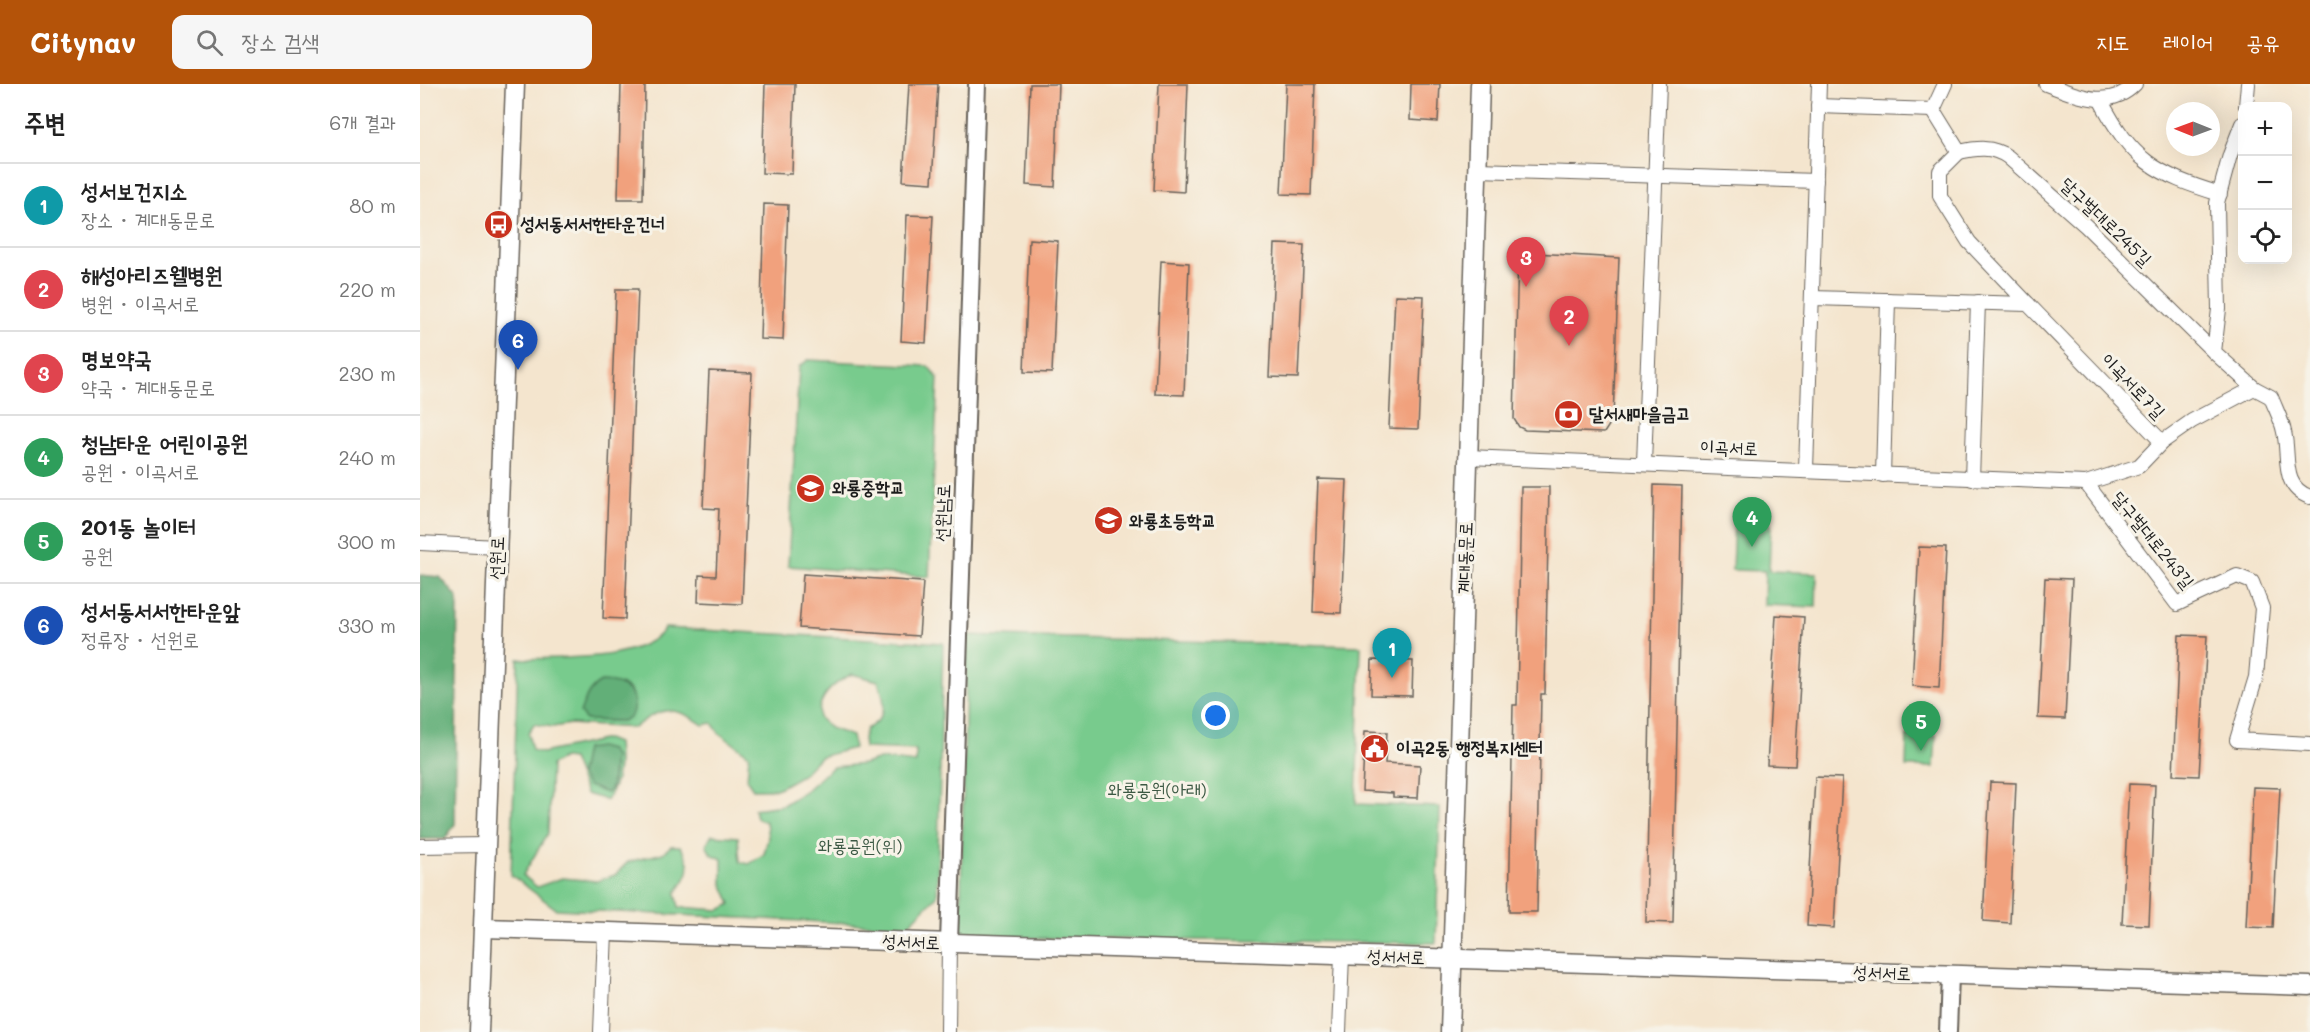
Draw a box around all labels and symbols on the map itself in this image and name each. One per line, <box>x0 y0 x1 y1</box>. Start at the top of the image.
north arrow <box>2166 102 2220 156</box>
street label: 달구벌대로245길 <box>2056 172 2158 271</box>
bus stop icon: 성서동서서한타운건너 <box>483 208 515 240</box>
place label: 성서동서서한타운건너 <box>520 211 665 235</box>
pin: 3 <box>1506 238 1546 287</box>
pin: 2 <box>1550 296 1588 346</box>
pin: 6 <box>498 320 538 370</box>
street label: 이곡서로7길 <box>2096 347 2171 424</box>
bank icon: 달서새마을금고 <box>1552 398 1584 430</box>
place label: 달서새마을금고 <box>1589 401 1690 425</box>
street label: 이곡서로 <box>1700 434 1758 460</box>
school or university icon: 와룡중학교 <box>795 472 827 504</box>
place label: 와룡중학교 <box>832 475 904 499</box>
street label: 선원남로 <box>929 484 955 542</box>
street label: 달구벌대로243길 <box>2107 486 2201 593</box>
pin: 4 <box>1732 498 1772 547</box>
school or university icon: 와룡초등학교 <box>1092 505 1124 537</box>
place label: 와룡초등학교 <box>1129 508 1216 532</box>
street label: 계대동문로 <box>1451 521 1477 595</box>
street label: 선원로 <box>483 536 509 580</box>
pin: 1 <box>1372 628 1412 678</box>
your location <box>1201 701 1230 730</box>
pin: 5 <box>1902 702 1940 751</box>
public building icon: 이곡2동 행정복지센터 <box>1359 732 1391 764</box>
place label: 이곡2동 행정복지센터 <box>1396 735 1543 759</box>
park label: 와룡공원(아래) <box>1107 777 1207 801</box>
park label: 와룡공원(위) <box>818 833 902 857</box>
street label: 성서서로 <box>882 928 940 954</box>
street label: 성서서로 <box>1367 943 1425 969</box>
street label: 성서서로 <box>1853 959 1911 985</box>

